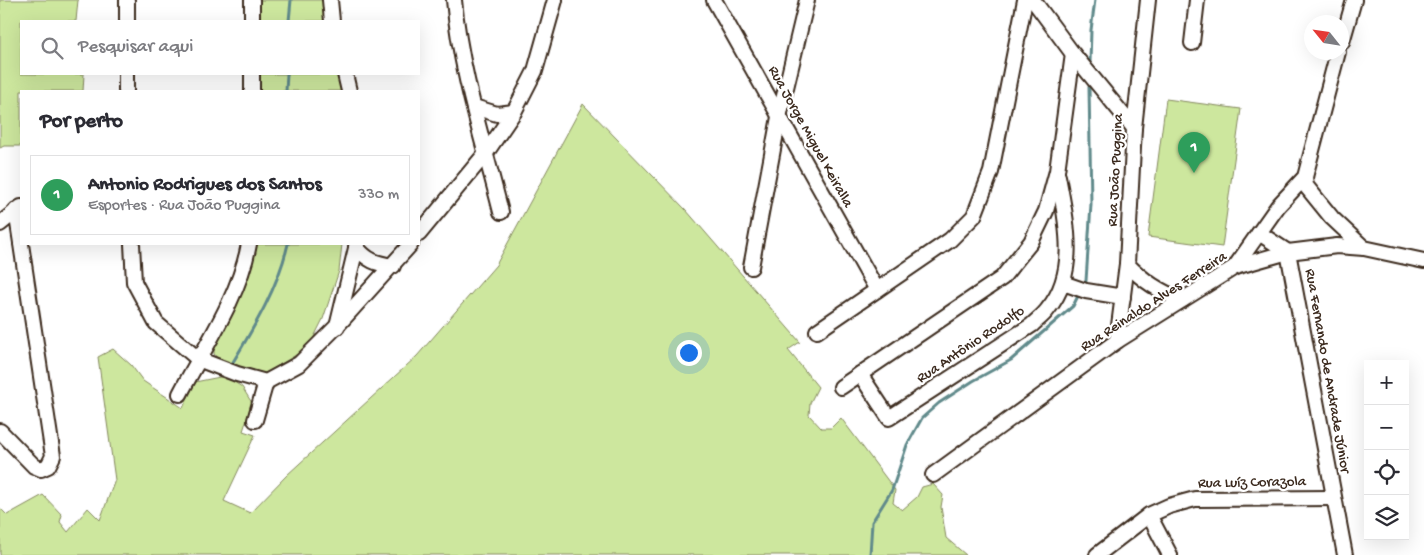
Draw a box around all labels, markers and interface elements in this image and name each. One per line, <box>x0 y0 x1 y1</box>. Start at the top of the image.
north arrow <box>1304 15 1349 60</box>
search box <box>20 20 420 75</box>
icon: search <box>38 34 66 62</box>
text: Pesquisar aqui <box>78 36 193 59</box>
street label: Rua Jorge Miguel Keiralla <box>764 63 857 212</box>
text: Por perto <box>40 110 123 135</box>
street label: Rua João Puggina <box>1104 112 1128 227</box>
pin: 1 <box>1178 132 1210 173</box>
text: Antonio Rodrigues dos Santos <box>88 174 322 197</box>
text: 1 <box>54 186 60 205</box>
text: 330 m <box>358 186 399 205</box>
text: Esportes · Rua João Puggina <box>88 197 280 216</box>
street label: Rua Reinaldo Alves Ferreira <box>1077 248 1231 356</box>
street label: Rua Fernando de Andrade Júnior <box>1300 267 1354 476</box>
street label: Rua Antônio Rodolfo <box>914 302 1029 388</box>
your location <box>676 340 702 366</box>
map controls <box>1364 360 1409 540</box>
button: + <box>1364 360 1409 405</box>
button: − <box>1364 405 1409 450</box>
button: locate <box>1364 450 1409 495</box>
street label: Rua Luíz Corazola <box>1198 473 1307 493</box>
button: layers <box>1364 495 1409 540</box>

